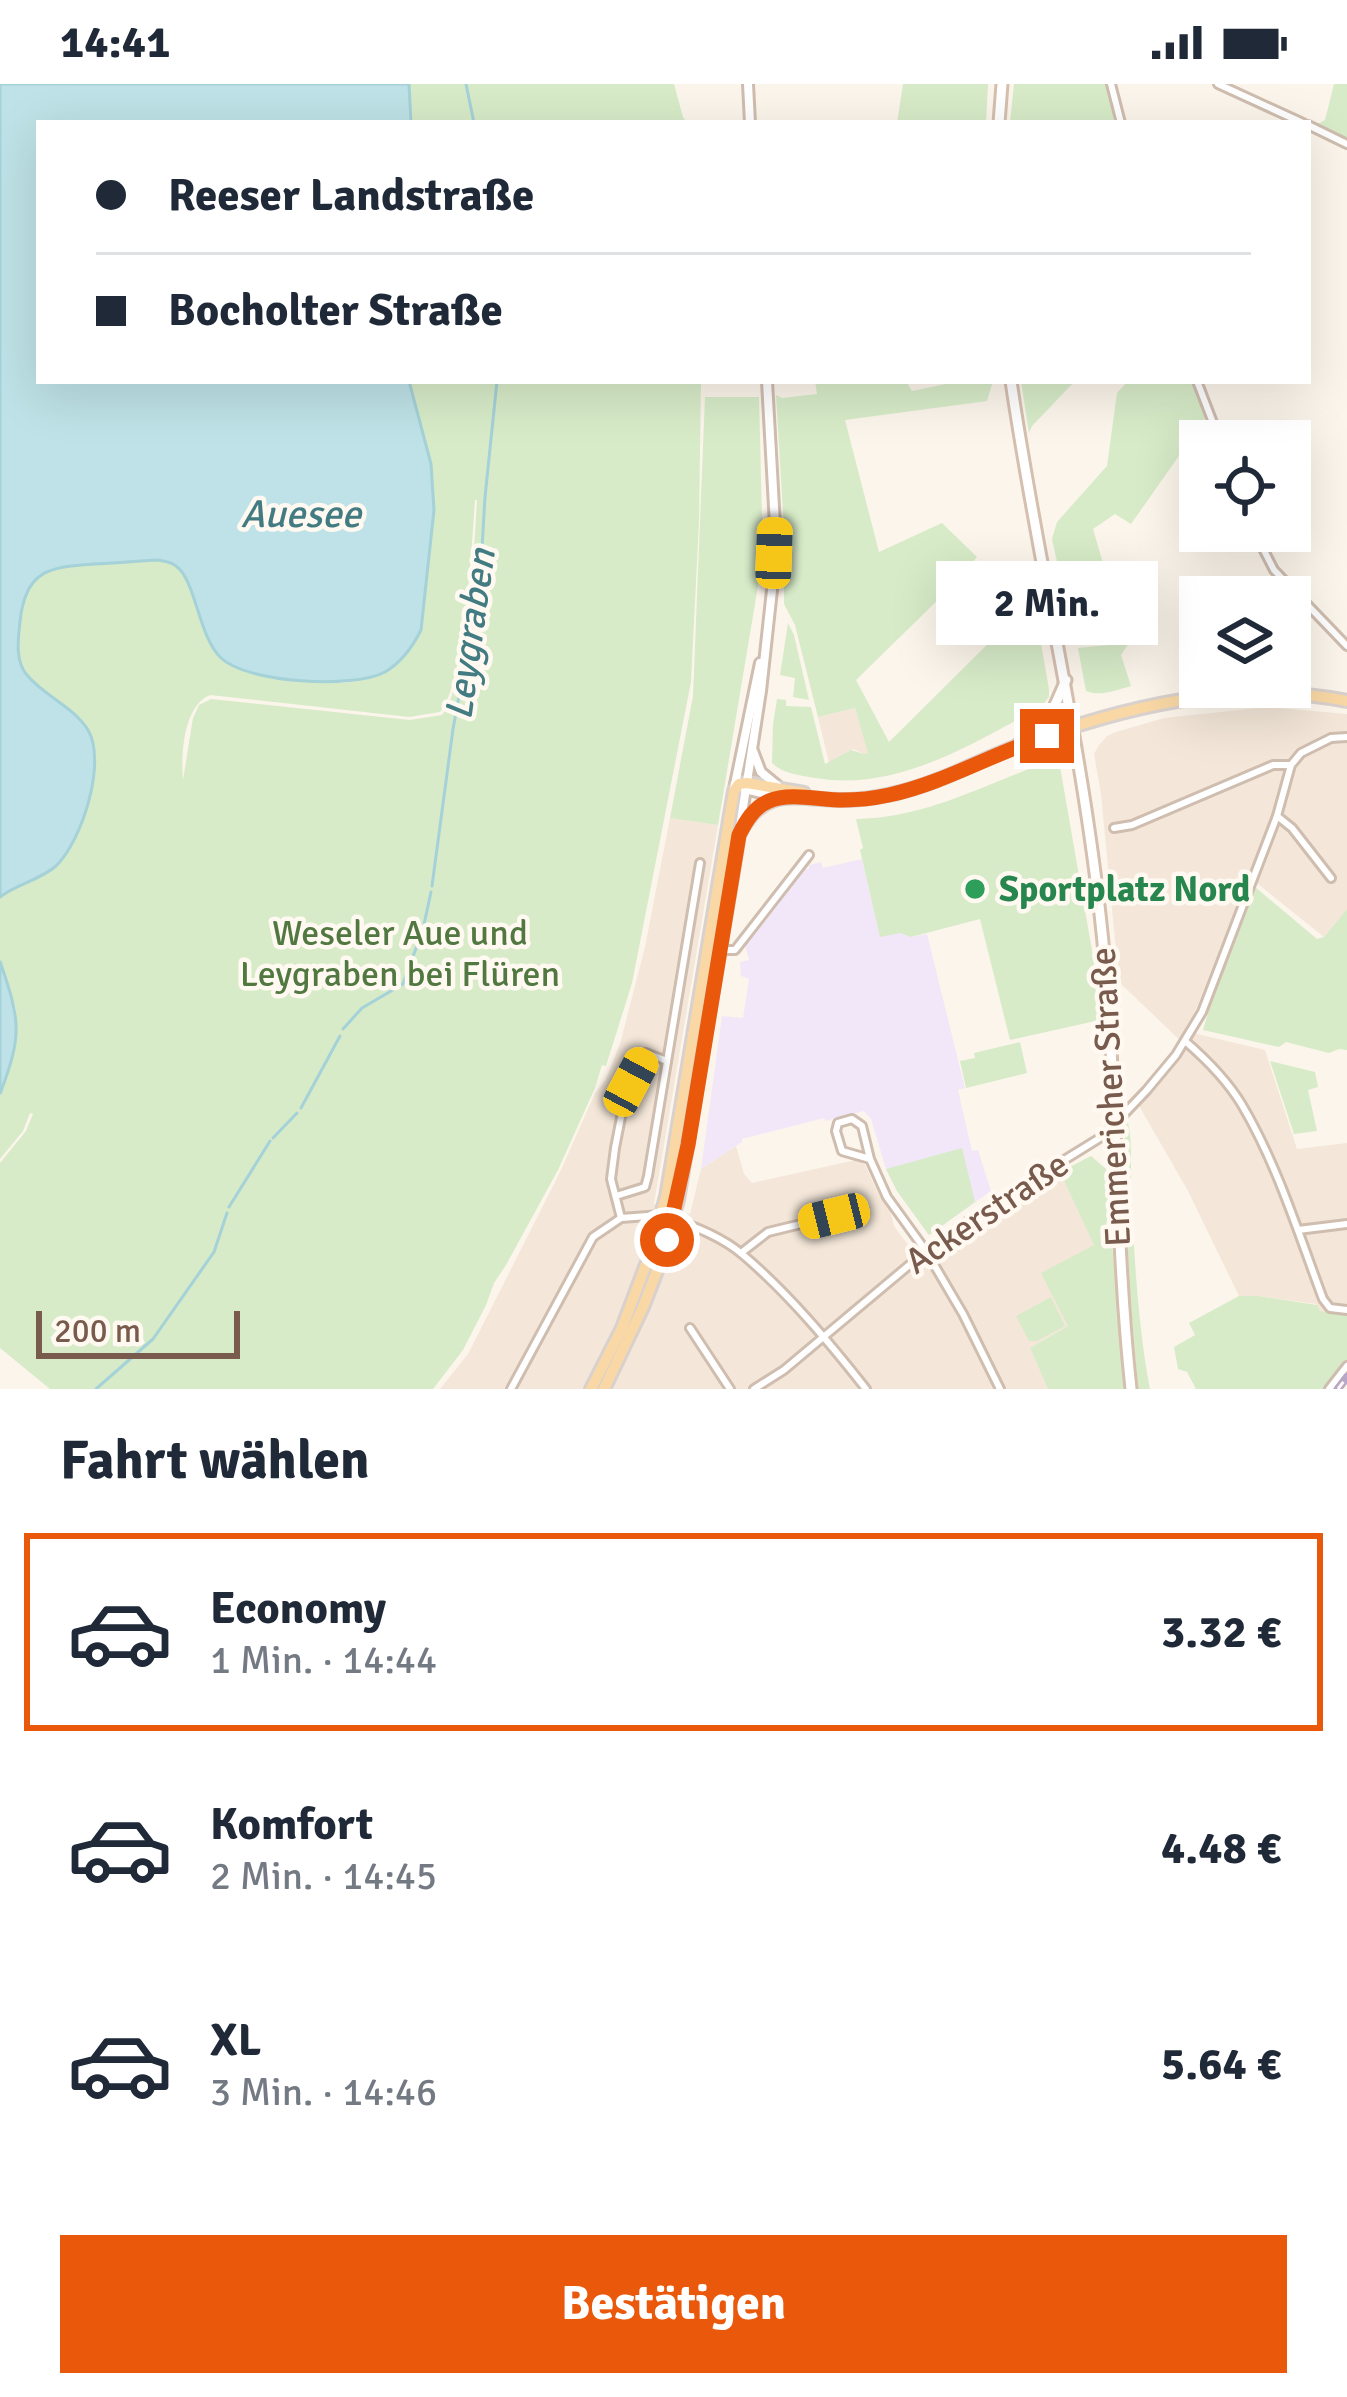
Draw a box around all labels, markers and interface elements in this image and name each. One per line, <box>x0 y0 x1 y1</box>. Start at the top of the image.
text: 14:41 <box>60 15 170 70</box>
text: Reeser Landstraße <box>168 168 534 223</box>
text: Bocholter Straße <box>168 283 503 338</box>
map controls <box>1179 420 1311 708</box>
button: locate <box>1179 420 1311 552</box>
water label: Auesee <box>241 490 364 538</box>
car <box>755 516 793 590</box>
water label: Leygraben <box>434 544 506 723</box>
callout: 2 Min. <box>936 562 1158 646</box>
button: layers <box>1179 576 1311 708</box>
text: 2 Min. <box>994 579 1100 627</box>
route end <box>1020 709 1074 763</box>
place label: Sportplatz Nord <box>999 867 1250 912</box>
marker: Sportplatz Nord <box>962 876 988 902</box>
park label: Weseler Aue und Leygraben bei Flüren <box>240 911 560 997</box>
street label: Emmericher Straße <box>1081 946 1141 1248</box>
car <box>598 1042 664 1122</box>
street label: Ackerstraße <box>897 1142 1077 1284</box>
car <box>795 1190 873 1242</box>
route start <box>640 1213 694 1267</box>
scale bar <box>36 1305 240 1358</box>
text: 200 m <box>54 1311 141 1352</box>
text: Fahrt wählen <box>60 1427 370 1494</box>
icon: car <box>66 1578 174 1686</box>
text: Economy <box>210 1581 386 1636</box>
text: 3.32 € <box>1161 1605 1281 1660</box>
text: 1 Min. · 14:44 <box>210 1636 437 1684</box>
icon: car <box>66 1794 174 1902</box>
text: Komfort <box>210 1797 373 1852</box>
text: 4.48 € <box>1161 1821 1281 1876</box>
text: 2 Min. · 14:45 <box>210 1852 437 1900</box>
icon: car <box>66 2010 174 2118</box>
text: XL <box>210 2013 261 2068</box>
text: 5.64 € <box>1161 2037 1281 2092</box>
text: 3 Min. · 14:46 <box>210 2068 437 2116</box>
button: Bestätigen <box>60 2235 1287 2373</box>

